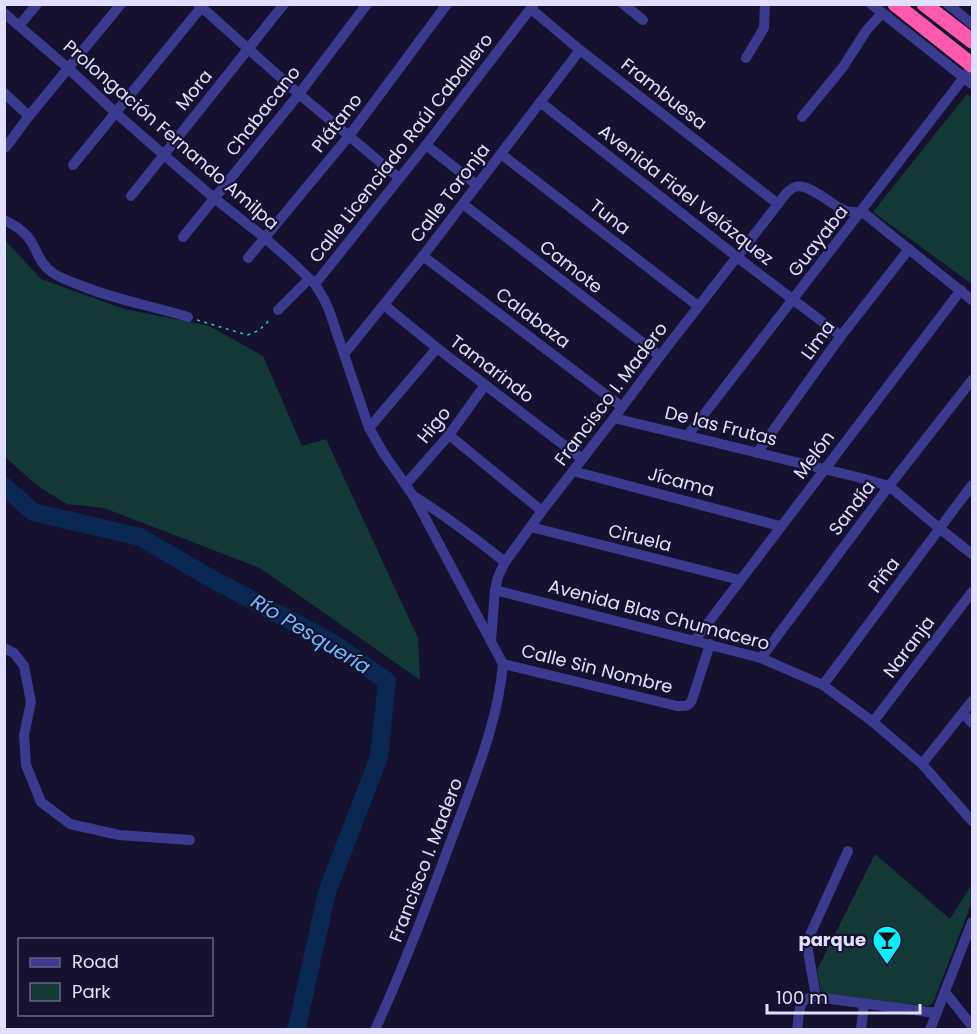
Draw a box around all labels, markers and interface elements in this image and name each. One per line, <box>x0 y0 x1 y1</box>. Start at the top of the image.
street label: Calle Licenciado Raúl Caballero <box>303 28 498 268</box>
street label: Prolongación Fernando Amilpa <box>58 34 284 235</box>
street label: Frambuesa <box>616 52 713 135</box>
street label: Chabacano <box>219 60 306 161</box>
street label: Mora <box>169 64 218 115</box>
street label: Plátano <box>306 88 368 157</box>
street label: Avenida Fidel Velázquez <box>594 118 779 271</box>
street label: Calle Toronja <box>404 138 495 248</box>
street label: Tuna <box>585 193 636 240</box>
street label: Guayaba <box>782 200 853 282</box>
street label: Camote <box>535 234 608 299</box>
street label: Calabaza <box>491 281 576 354</box>
street label: Lima <box>795 315 840 364</box>
street label: Francisco I. Madero <box>548 317 673 471</box>
street label: Tamarindo <box>445 329 539 408</box>
street label: De las Frutas <box>662 399 780 452</box>
street label: Higo <box>411 401 456 448</box>
street label: Melón <box>787 426 840 484</box>
street label: Jícama <box>645 461 717 502</box>
street label: Sandía <box>823 475 881 540</box>
street label: Ciruela <box>606 518 674 557</box>
street label: Piña <box>862 552 905 598</box>
street label: Avenida Blas Chumacero <box>546 573 773 656</box>
water label: Río Pesquería <box>246 587 376 681</box>
street label: Naranja <box>877 610 940 683</box>
street label: Calle Sin Nombre <box>519 638 675 699</box>
street label: Francisco I. Madero <box>383 774 468 945</box>
bar icon: parque <box>871 924 903 966</box>
place label: parque <box>798 927 866 952</box>
legend <box>18 938 213 1016</box>
text: Road <box>72 949 119 974</box>
scale bar <box>767 977 920 1015</box>
text: Park <box>72 979 111 1004</box>
text: 100 m <box>776 985 828 1010</box>

